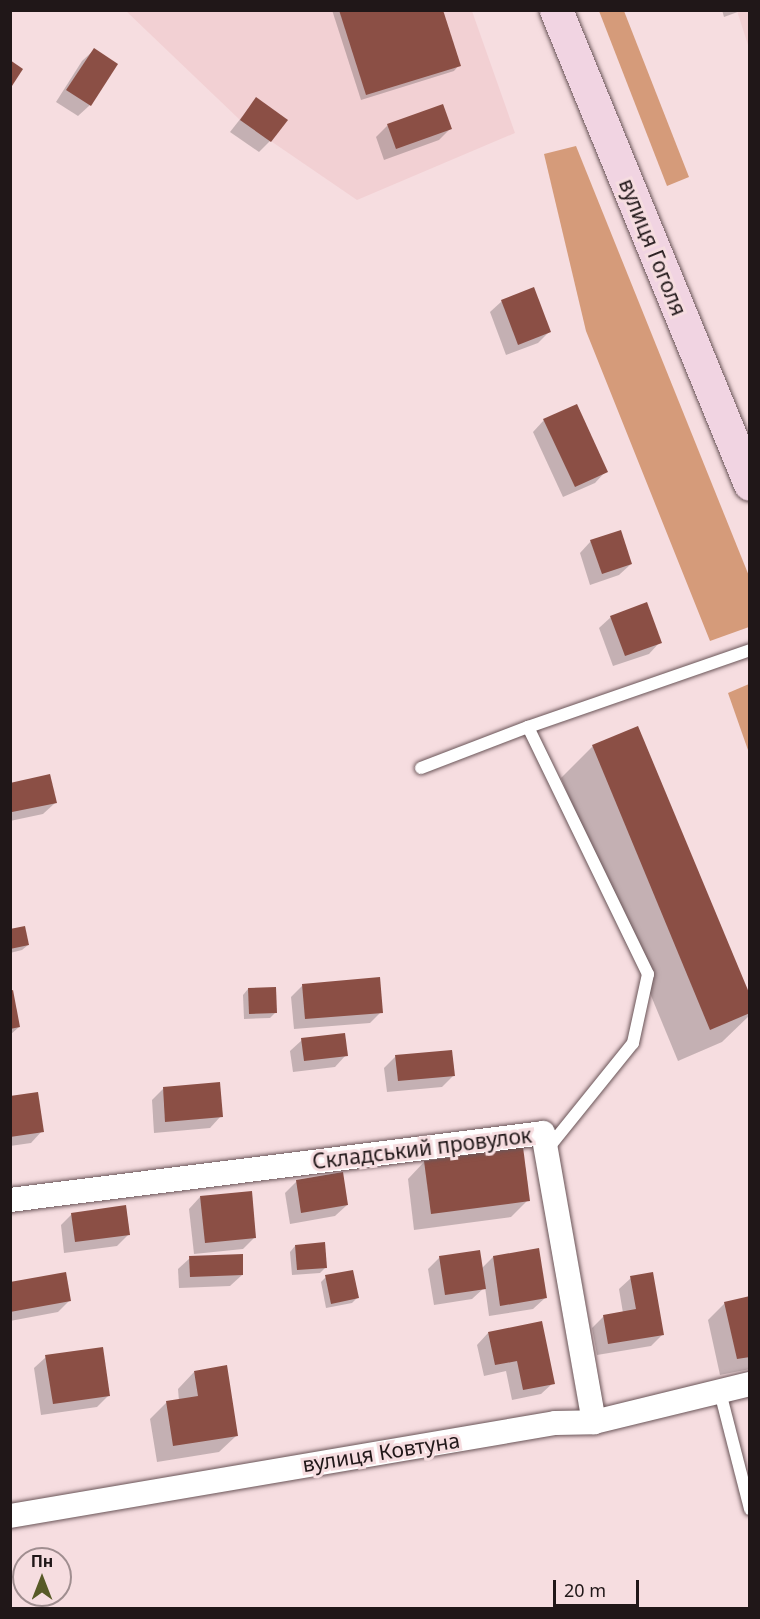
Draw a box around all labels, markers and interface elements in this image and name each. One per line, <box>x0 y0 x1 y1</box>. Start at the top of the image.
street label: вулиця Гоголя <box>614 175 692 319</box>
street label: Складський провулок <box>311 1122 533 1174</box>
street label: вулиця Ковтуна <box>301 1427 461 1477</box>
north arrow <box>12 1547 72 1607</box>
text: Пн <box>31 1550 53 1572</box>
scale bar <box>556 1568 642 1606</box>
text: 20 m <box>564 1578 606 1602</box>

